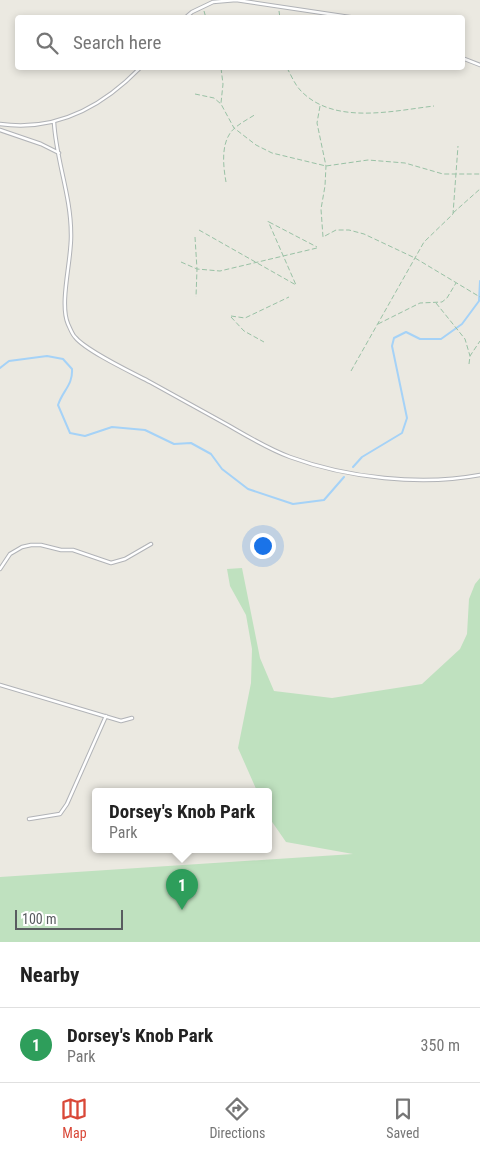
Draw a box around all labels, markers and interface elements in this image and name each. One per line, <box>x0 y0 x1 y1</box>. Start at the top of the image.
search box <box>15 15 465 70</box>
icon: search <box>33 29 61 57</box>
text: Search here <box>73 31 161 54</box>
your location <box>250 533 276 559</box>
popup <box>92 788 272 853</box>
text: Dorsey's Knob Park <box>109 800 255 823</box>
text: Park <box>109 823 138 842</box>
pin: 1 <box>166 869 198 910</box>
scale bar <box>15 907 122 930</box>
text: 100 m <box>22 911 57 927</box>
text: Nearby <box>20 963 79 987</box>
text: Dorsey's Knob Park <box>67 1024 213 1047</box>
text: 1 <box>32 1036 40 1055</box>
text: 350 m <box>421 1036 460 1055</box>
text: Park <box>67 1047 96 1066</box>
tab: Map <box>60 1095 88 1141</box>
tab: Directions <box>209 1095 265 1141</box>
tab: Saved <box>386 1095 420 1141</box>

